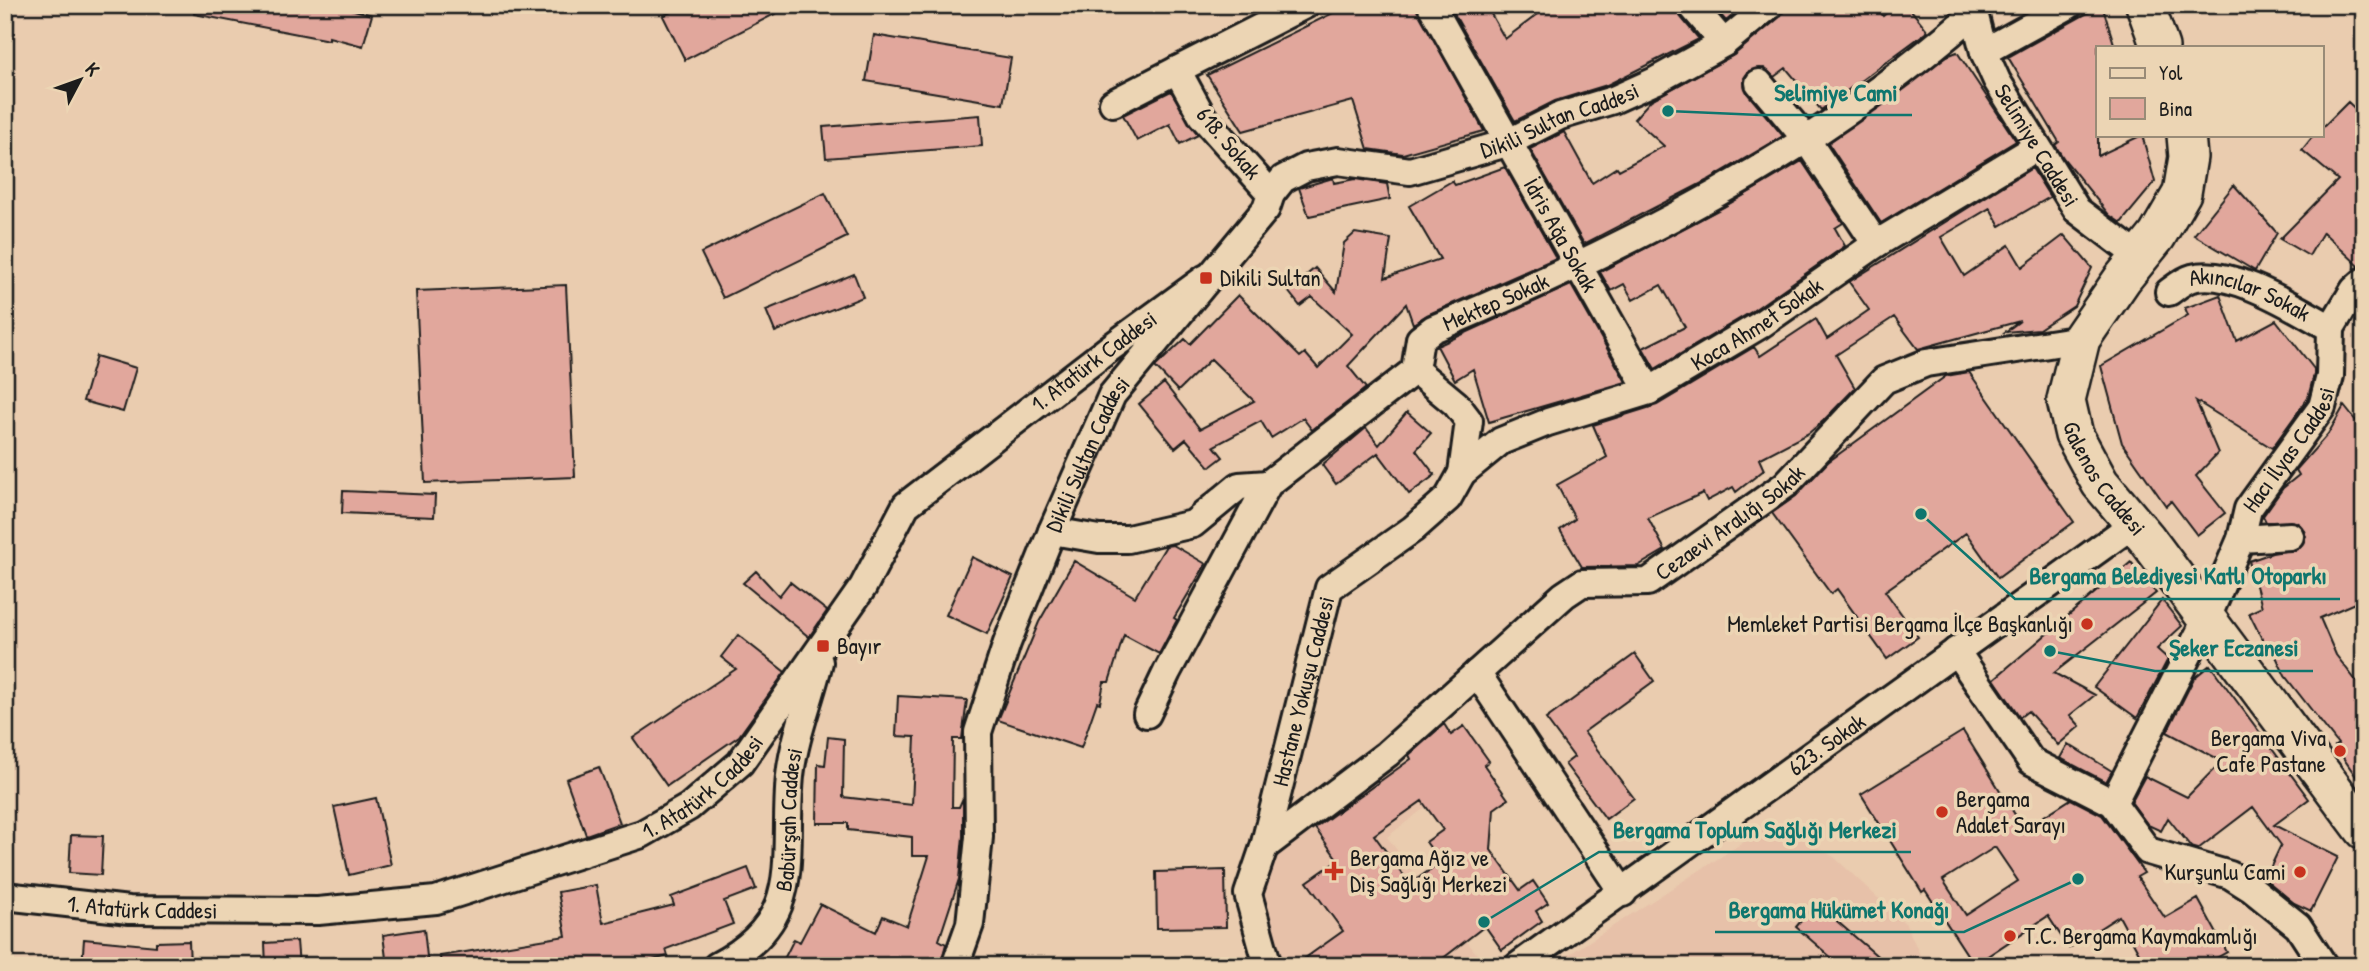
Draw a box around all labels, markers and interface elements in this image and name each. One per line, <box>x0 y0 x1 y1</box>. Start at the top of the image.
north arrow <box>46 46 116 116</box>
legend <box>2096 46 2324 136</box>
text: K <box>80 57 106 81</box>
text: Yol <box>2159 58 2183 87</box>
callout: Selimiye Cami <box>1760 70 1912 115</box>
street label: Dikili Sultan Caddesi <box>1477 74 1644 165</box>
text: Selimiye Cami <box>1774 76 1898 109</box>
street label: Selimiye Caddesi <box>1988 78 2087 212</box>
text: Bina <box>2159 94 2192 123</box>
street label: 618. Sokak <box>1190 100 1269 186</box>
street label: İdris Ağa Sokak <box>1517 172 1606 298</box>
street label: Akıncılar Sokak <box>2186 260 2317 329</box>
place label: Dikili Sultan <box>1220 262 1321 293</box>
street label: Mektep Sokak <box>1438 265 1554 338</box>
marker: Dikili Sultan <box>1198 270 1214 286</box>
street label: Koca Ahmet Sokak <box>1685 270 1829 378</box>
street label: 1. Atatürk Caddesi <box>1024 303 1163 419</box>
street label: Dikili Sultan Caddesi <box>1037 369 1137 537</box>
street label: Hacı İlyas Caddesi <box>2235 384 2341 518</box>
street label: Galenos Caddesi <box>2056 419 2154 542</box>
street label: Cezaevi Aralığı Sokak <box>1649 457 1812 587</box>
callout: Bergama Belediyesi Katlı Otoparkı <box>2015 554 2340 599</box>
text: Bergama Belediyesi Katlı Otoparkı <box>2029 559 2327 592</box>
street label: Hastane Yokuşu Caddesi <box>1264 593 1341 789</box>
place label: Memleket Partisi Bergama İlçe Başkanlığı <box>1727 608 2073 639</box>
marker: Memleket Partisi Bergama İlçe Başkanlığı <box>2079 616 2095 632</box>
callout: Şeker Eczanesi <box>2155 626 2313 671</box>
place label: Bayır <box>837 630 882 661</box>
text: Şeker Eczanesi <box>2169 631 2299 663</box>
marker: Bayır <box>815 638 831 654</box>
street label: 623. Sokak <box>1781 705 1872 782</box>
place label: Bergama Viva Cafe Pastane <box>2211 722 2326 779</box>
street label: 1. Atatürk Caddesi <box>636 728 770 846</box>
marker: Bergama Viva Cafe Pastane <box>2332 743 2348 759</box>
street label: Babürşah Caddesi <box>767 745 809 894</box>
place label: Bergama Adalet Sarayı <box>1956 783 2066 840</box>
marker: Bergama Adalet Sarayı <box>1934 804 1950 820</box>
callout: Bergama Toplum Sağlığı Merkezi <box>1599 807 1911 852</box>
text: Bergama Toplum Sağlığı Merkezi <box>1613 813 1897 846</box>
place label: Bergama Ağız ve Diş Sağlığı Merkezi <box>1350 842 1507 899</box>
place label: Kurşunlu Cami <box>2164 856 2286 887</box>
marker: Bergama Ağız ve Diş Sağlığı Merkezi <box>1324 861 1344 881</box>
marker: Kurşunlu Cami <box>2292 864 2308 880</box>
street label: 1. Atatürk Caddesi <box>66 887 217 925</box>
callout: Bergama Hükümet Konağı <box>1715 887 1964 932</box>
text: Bergama Hükümet Konağı <box>1729 893 1949 926</box>
place label: T.C. Bergama Kaymakamlığı <box>2024 920 2258 951</box>
marker: T.C. Bergama Kaymakamlığı <box>2002 928 2018 944</box>

